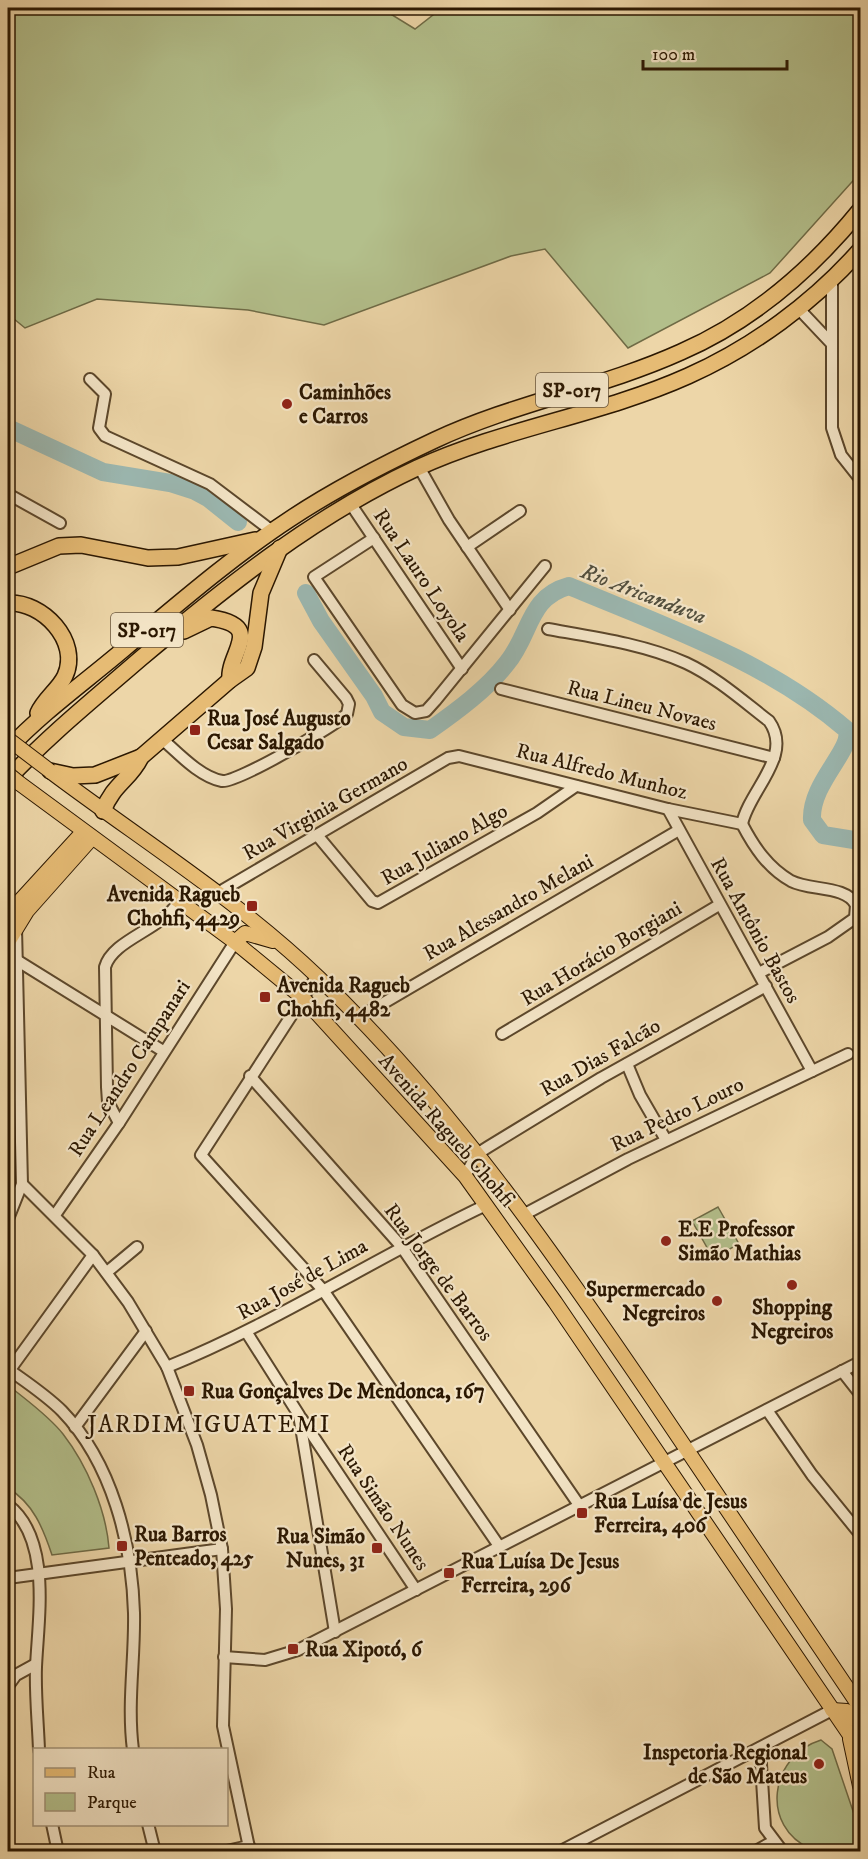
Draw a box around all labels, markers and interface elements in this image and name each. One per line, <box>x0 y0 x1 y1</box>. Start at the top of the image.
scale bar <box>643 33 787 71</box>
text: 100 m <box>652 44 695 66</box>
road number: SP-017 <box>536 373 608 407</box>
place label: Caminhões e Carros <box>299 380 391 430</box>
marker: Caminhões e Carros <box>280 397 294 411</box>
street label: Rua Lauro Loyola <box>367 504 475 647</box>
water label: Rio Aricanduva <box>576 558 710 631</box>
road number: SP-017 <box>111 613 183 647</box>
street label: Rua Lineu Novaes <box>564 675 719 737</box>
place label: Rua José Augusto Cesar Salgado <box>207 706 351 756</box>
marker: Rua José Augusto Cesar Salgado <box>188 723 202 737</box>
street label: Rua Alfredo Munhoz <box>513 738 690 806</box>
street label: Rua Virginia Germano <box>238 751 413 867</box>
street label: Rua Juliano Algo <box>377 798 512 892</box>
street label: Rua Alessandro Melani <box>419 849 598 967</box>
street label: Rua Antônio Bastos <box>704 853 806 1008</box>
place label: Avenida Ragueb Chohfi, 4429 <box>106 882 240 932</box>
street label: Rua Horácio Borgiani <box>516 896 687 1012</box>
marker: Avenida Ragueb Chohfi, 4429 <box>245 899 259 913</box>
place label: Avenida Ragueb Chohfi, 4482 <box>276 973 410 1023</box>
street label: Rua Leandro Campanari <box>63 975 197 1162</box>
marker: Avenida Ragueb Chohfi, 4482 <box>258 990 272 1004</box>
street label: Rua Dias Falcão <box>536 1013 665 1103</box>
street label: Avenida Ragueb Chohfi <box>372 1048 520 1213</box>
street label: Rua Pedro Louro <box>607 1072 748 1158</box>
street label: Rua Jorge de Barros <box>378 1199 498 1347</box>
place label: E.E Professor Simão Mathias <box>678 1217 801 1267</box>
street label: Rua José de Lima <box>233 1233 372 1326</box>
marker: E.E Professor Simão Mathias <box>659 1234 673 1248</box>
place label: Supermercado Negreiros <box>586 1277 705 1327</box>
marker: Shopping Negreiros <box>785 1278 799 1292</box>
marker: Supermercado Negreiros <box>710 1294 724 1308</box>
place label: Shopping Negreiros <box>751 1295 833 1345</box>
place label: Rua Gonçalves De Mendonca, 167 <box>201 1379 485 1405</box>
marker: Rua Gonçalves De Mendonca, 167 <box>182 1384 196 1398</box>
district label: JARDIM IGUATEMI <box>85 1410 331 1440</box>
street label: Rua Simão Nunes <box>331 1439 435 1576</box>
place label: Rua Luísa de Jesus Ferreira, 406 <box>594 1489 747 1539</box>
marker: Rua Luísa de Jesus Ferreira, 406 <box>575 1506 589 1520</box>
place label: Rua Barros Penteado, 425 <box>134 1522 254 1572</box>
place label: Rua Simão Nunes, 31 <box>276 1524 365 1574</box>
marker: Rua Barros Penteado, 425 <box>115 1539 129 1553</box>
marker: Rua Simão Nunes, 31 <box>370 1541 384 1555</box>
place label: Rua Luísa De Jesus Ferreira, 296 <box>461 1549 619 1599</box>
marker: Rua Luísa De Jesus Ferreira, 296 <box>442 1566 456 1580</box>
place label: Rua Xipotó, 6 <box>305 1637 423 1663</box>
marker: Rua Xipotó, 6 <box>286 1642 300 1656</box>
place label: Inspetoria Regional de São Mateus <box>643 1740 808 1790</box>
legend <box>33 1748 228 1826</box>
marker: Inspetoria Regional de São Mateus <box>812 1757 826 1771</box>
text: Rua <box>87 1762 116 1784</box>
text: Parque <box>87 1792 137 1814</box>

